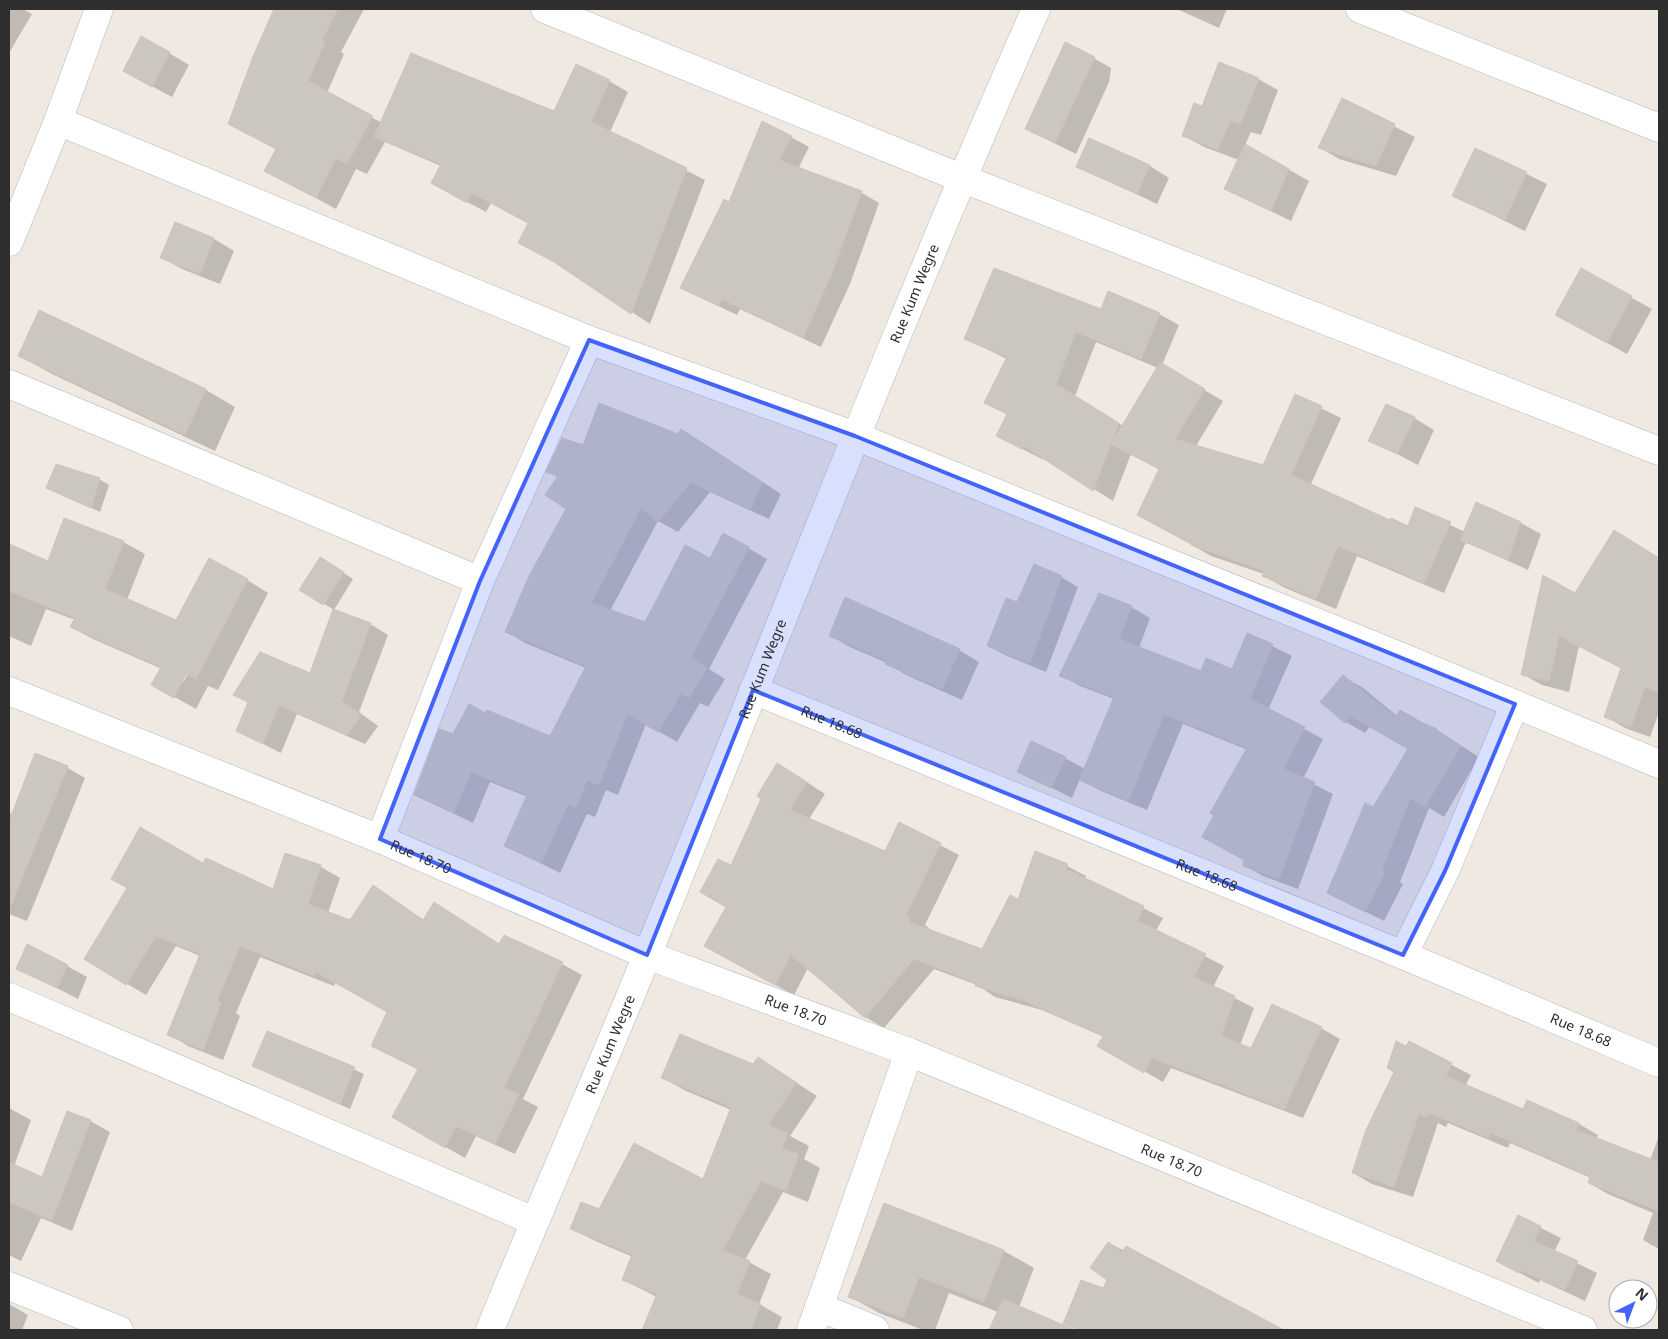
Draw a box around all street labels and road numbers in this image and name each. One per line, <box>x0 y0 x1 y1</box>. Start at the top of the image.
street label: Rue Kum Wegre <box>885 241 943 346</box>
street label: Rue Kum Wegre <box>734 616 790 721</box>
street label: Rue 18.68 <box>798 701 865 743</box>
street label: Rue 18.70 <box>388 835 455 878</box>
street label: Rue 18.68 <box>1173 854 1240 896</box>
street label: Rue 18.70 <box>762 989 829 1030</box>
street label: Rue Kum Wegre <box>580 992 639 1096</box>
street label: Rue 18.68 <box>1548 1008 1615 1051</box>
street label: Rue 18.70 <box>1138 1139 1205 1181</box>

